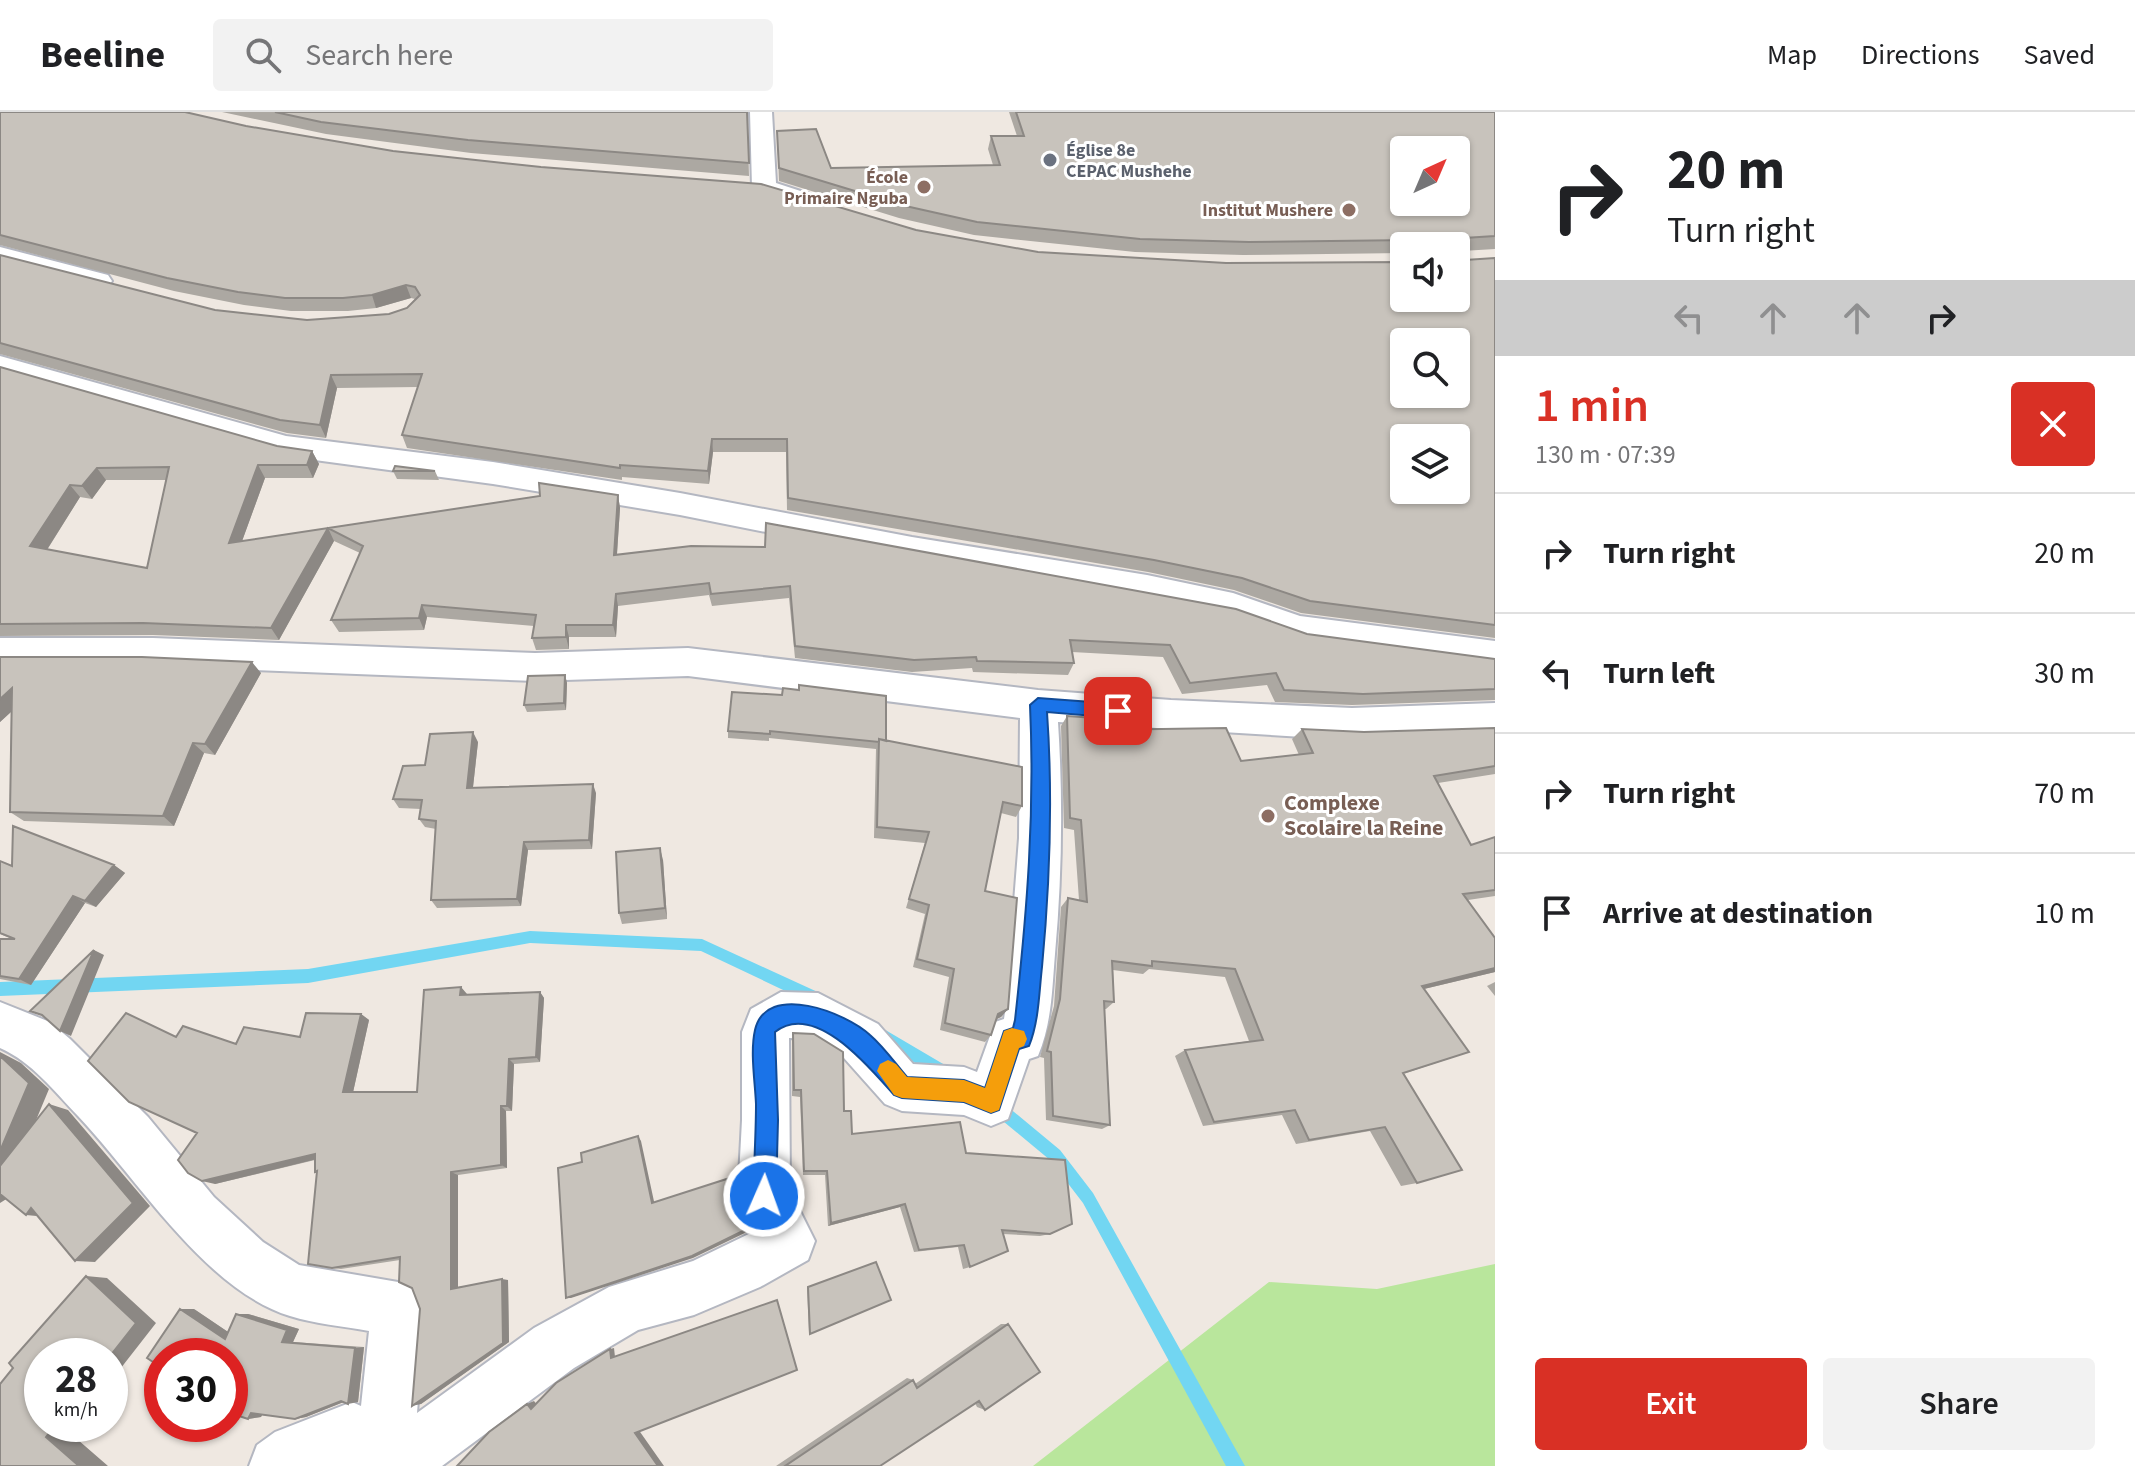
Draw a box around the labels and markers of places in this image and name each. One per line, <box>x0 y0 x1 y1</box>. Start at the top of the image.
place label: Église 8e CEPAC Mushehe <box>1066 138 1192 184</box>
marker: Église 8e CEPAC Mushehe <box>1041 151 1059 169</box>
place label: École Primaire Nguba <box>784 165 908 211</box>
marker: École Primaire Nguba <box>915 178 933 196</box>
place label: Institut Mushere <box>1202 198 1333 223</box>
marker: Institut Mushere <box>1340 201 1358 219</box>
pin <box>1084 677 1152 745</box>
place label: Complexe Scolaire la Reine <box>1284 787 1443 844</box>
marker: Complexe Scolaire la Reine <box>1259 807 1277 825</box>

